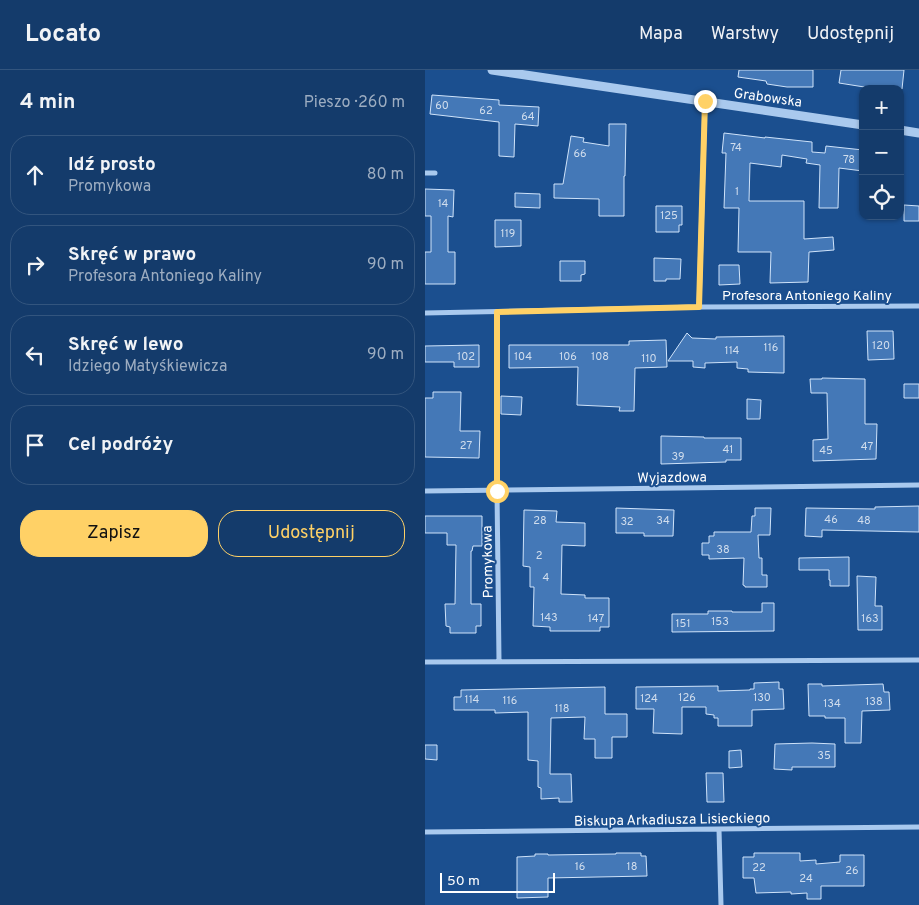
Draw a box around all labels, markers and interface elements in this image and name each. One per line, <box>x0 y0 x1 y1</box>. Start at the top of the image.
text: Locato <box>25 20 101 50</box>
text: Mapa <box>639 23 683 46</box>
text: Warstwy <box>711 23 779 46</box>
text: Udostępnij <box>807 23 894 46</box>
street label: Grabowska <box>732 85 803 112</box>
map controls <box>859 85 904 220</box>
button: + <box>859 85 904 130</box>
text: 4 min <box>20 89 76 116</box>
route end <box>694 90 717 113</box>
text: Pieszo · 260 m <box>304 93 405 113</box>
house number: 60 <box>435 99 449 113</box>
house number: 62 <box>479 104 493 118</box>
house number: 64 <box>521 110 535 124</box>
button: − <box>859 130 904 175</box>
house number: 74 <box>730 141 742 155</box>
house number: 66 <box>573 147 587 161</box>
text: Idź prosto <box>68 153 156 177</box>
house number: 78 <box>843 153 855 167</box>
icon: ahead <box>21 161 49 189</box>
text: 80 m <box>367 165 404 185</box>
button: locate <box>859 175 904 220</box>
text: Promykowa <box>68 177 151 197</box>
house number: 1 <box>735 185 739 199</box>
house number: 14 <box>438 197 449 211</box>
house number: 125 <box>660 209 678 223</box>
house number: 119 <box>501 227 515 241</box>
text: Skręć w prawo <box>68 243 196 267</box>
icon: right <box>21 251 49 279</box>
text: 90 m <box>367 255 404 275</box>
text: Profesora Antoniego Kaliny <box>68 267 262 287</box>
street label: Profesora Antoniego Kaliny <box>722 288 892 305</box>
text: Skręć w lewo <box>68 333 183 357</box>
house number: 120 <box>872 339 890 353</box>
icon: left <box>21 341 49 369</box>
house number: 116 <box>764 341 778 355</box>
house number: 114 <box>725 344 740 358</box>
text: 90 m <box>367 345 404 365</box>
house number: 102 <box>457 350 475 364</box>
house number: 104 <box>514 350 532 364</box>
house number: 106 <box>559 350 577 364</box>
house number: 108 <box>591 350 609 364</box>
house number: 110 <box>641 352 657 366</box>
text: Idziego Matyśkiewicza <box>68 357 227 377</box>
icon: arrive <box>21 431 49 459</box>
text: Cel podróży <box>68 433 173 457</box>
house number: 27 <box>460 439 472 453</box>
house number: 47 <box>861 440 873 454</box>
house number: 41 <box>723 443 733 457</box>
house number: 45 <box>819 444 833 458</box>
house number: 39 <box>672 450 684 464</box>
street label: Wyjazdowa <box>637 469 707 488</box>
route start <box>486 480 509 503</box>
button: Zapisz <box>20 510 208 557</box>
button: Udostępnij <box>218 510 405 557</box>
house number: 46 <box>824 513 838 527</box>
house number: 28 <box>533 514 547 528</box>
house number: 34 <box>656 514 670 528</box>
house number: 48 <box>857 514 871 528</box>
house number: 32 <box>620 515 634 529</box>
street label: Promykowa <box>479 525 498 599</box>
house number: 38 <box>716 543 730 557</box>
house number: 2 <box>536 549 542 563</box>
house number: 4 <box>543 571 550 585</box>
house number: 143 <box>540 611 558 625</box>
house number: 147 <box>588 612 604 626</box>
house number: 163 <box>861 612 879 626</box>
house number: 153 <box>711 615 729 629</box>
house number: 151 <box>675 617 691 631</box>
house number: 126 <box>678 691 696 705</box>
house number: 130 <box>753 691 771 705</box>
house number: 124 <box>640 692 658 706</box>
house number: 114 <box>465 693 480 707</box>
house number: 116 <box>503 694 517 708</box>
house number: 138 <box>865 695 883 709</box>
house number: 134 <box>823 697 841 711</box>
house number: 118 <box>555 702 569 716</box>
house number: 35 <box>817 749 831 763</box>
street label: Biskupa Arkadiusza Lisieckiego <box>574 810 771 831</box>
house number: 16 <box>575 860 585 874</box>
house number: 18 <box>627 860 637 874</box>
house number: 22 <box>752 861 766 875</box>
house number: 26 <box>845 864 859 878</box>
scale bar <box>440 870 555 893</box>
house number: 24 <box>799 872 813 886</box>
text: 50 m <box>447 873 480 890</box>

